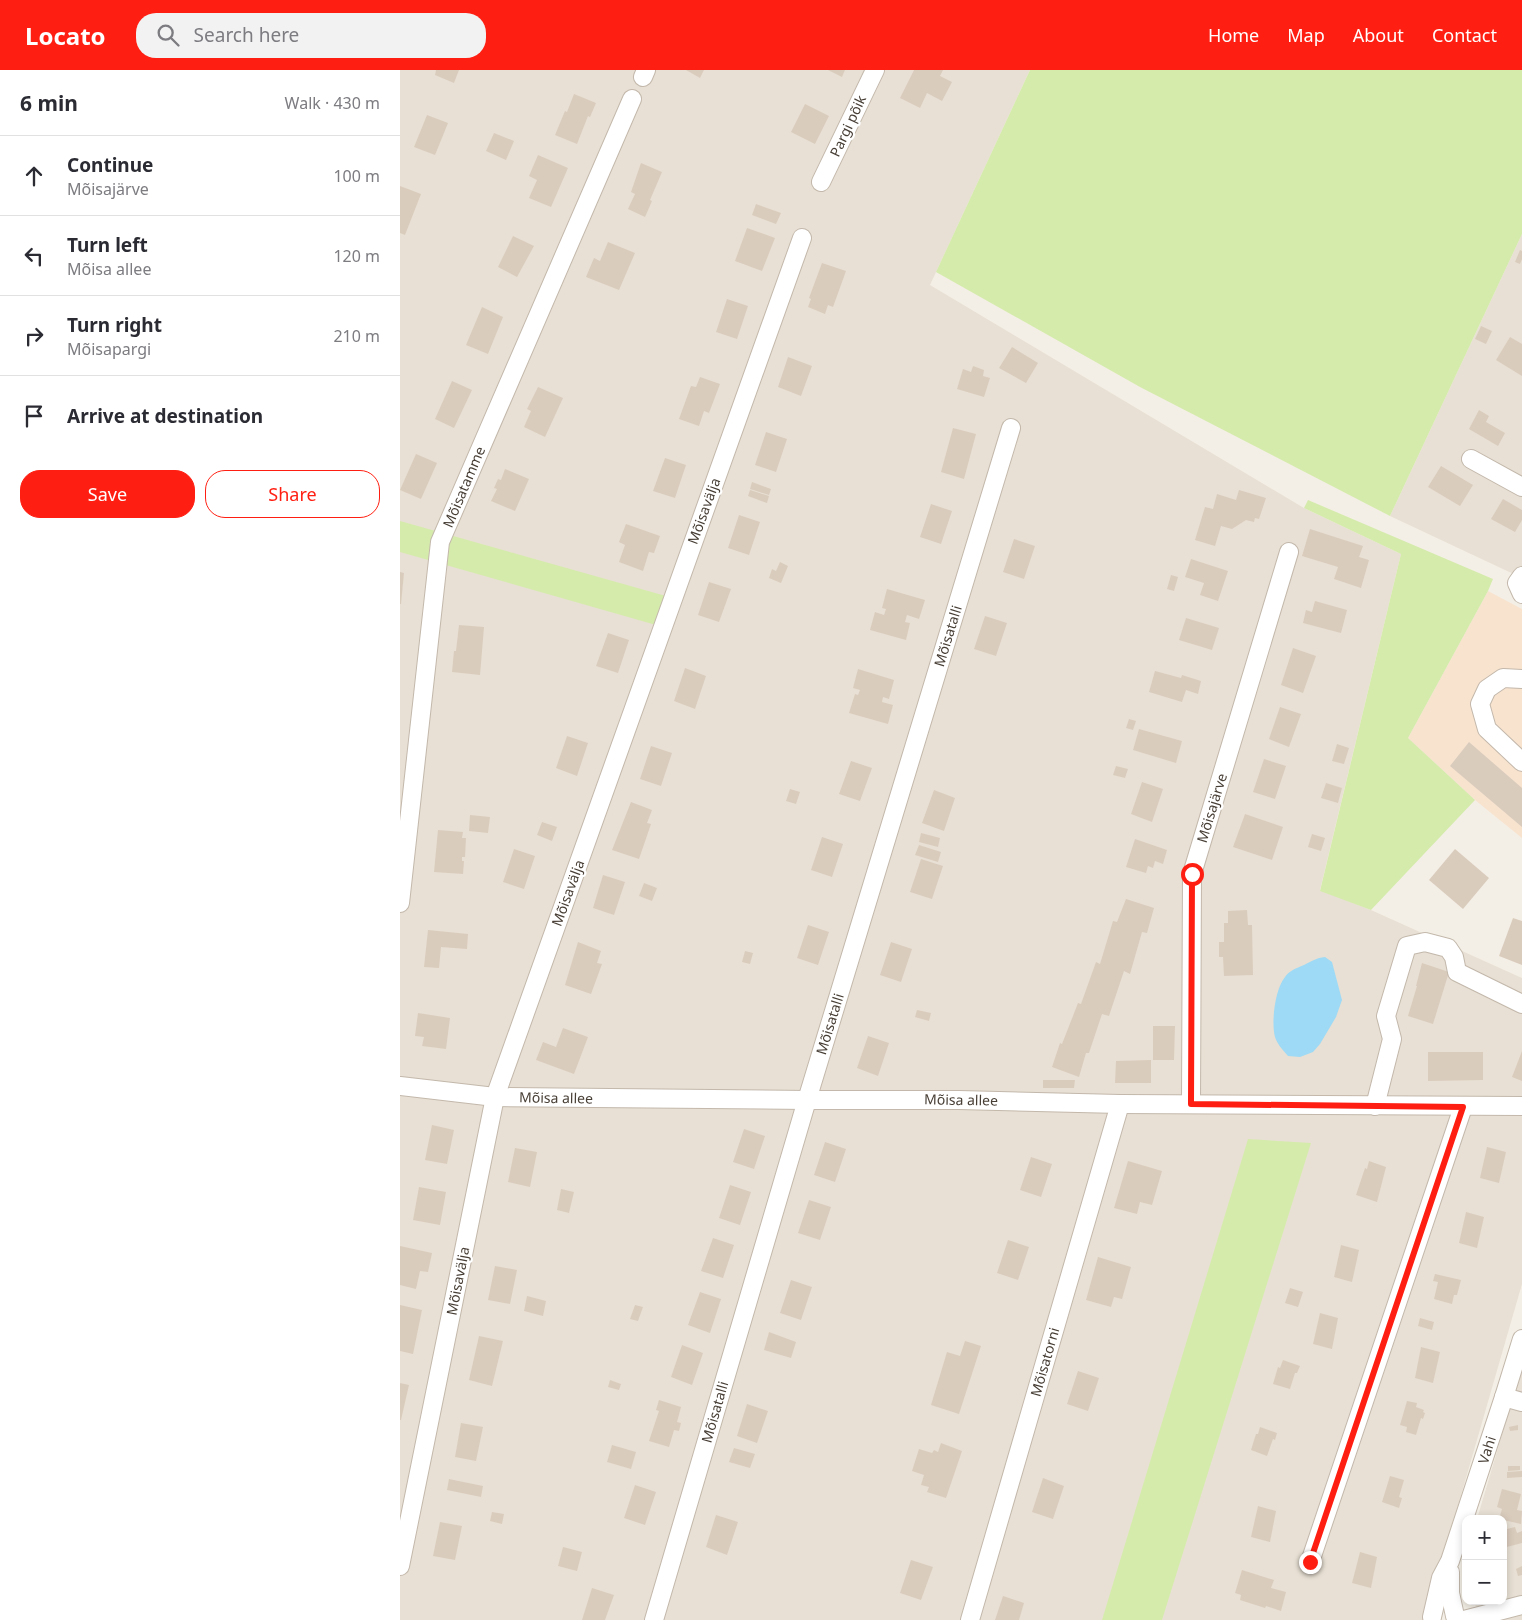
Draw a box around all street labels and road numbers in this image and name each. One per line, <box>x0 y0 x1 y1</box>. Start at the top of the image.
street label: Pargi põik <box>825 91 870 160</box>
street label: Mõisatamme <box>438 443 489 530</box>
street label: Mõisavälja <box>683 475 724 547</box>
street label: Mõisatalli <box>929 603 966 669</box>
street label: Mõisajärve <box>1192 771 1231 845</box>
street label: Mõisavälja <box>547 857 588 929</box>
street label: Mõisatalli <box>811 991 848 1057</box>
street label: Mõisa allee <box>519 1087 593 1108</box>
street label: Mõisa allee <box>924 1089 998 1110</box>
street label: Mõisavälja <box>442 1245 473 1317</box>
street label: Mõisatorni <box>1026 1325 1063 1399</box>
street label: Mõisatalli <box>697 1379 732 1445</box>
street label: Vahi <box>1473 1433 1500 1466</box>

